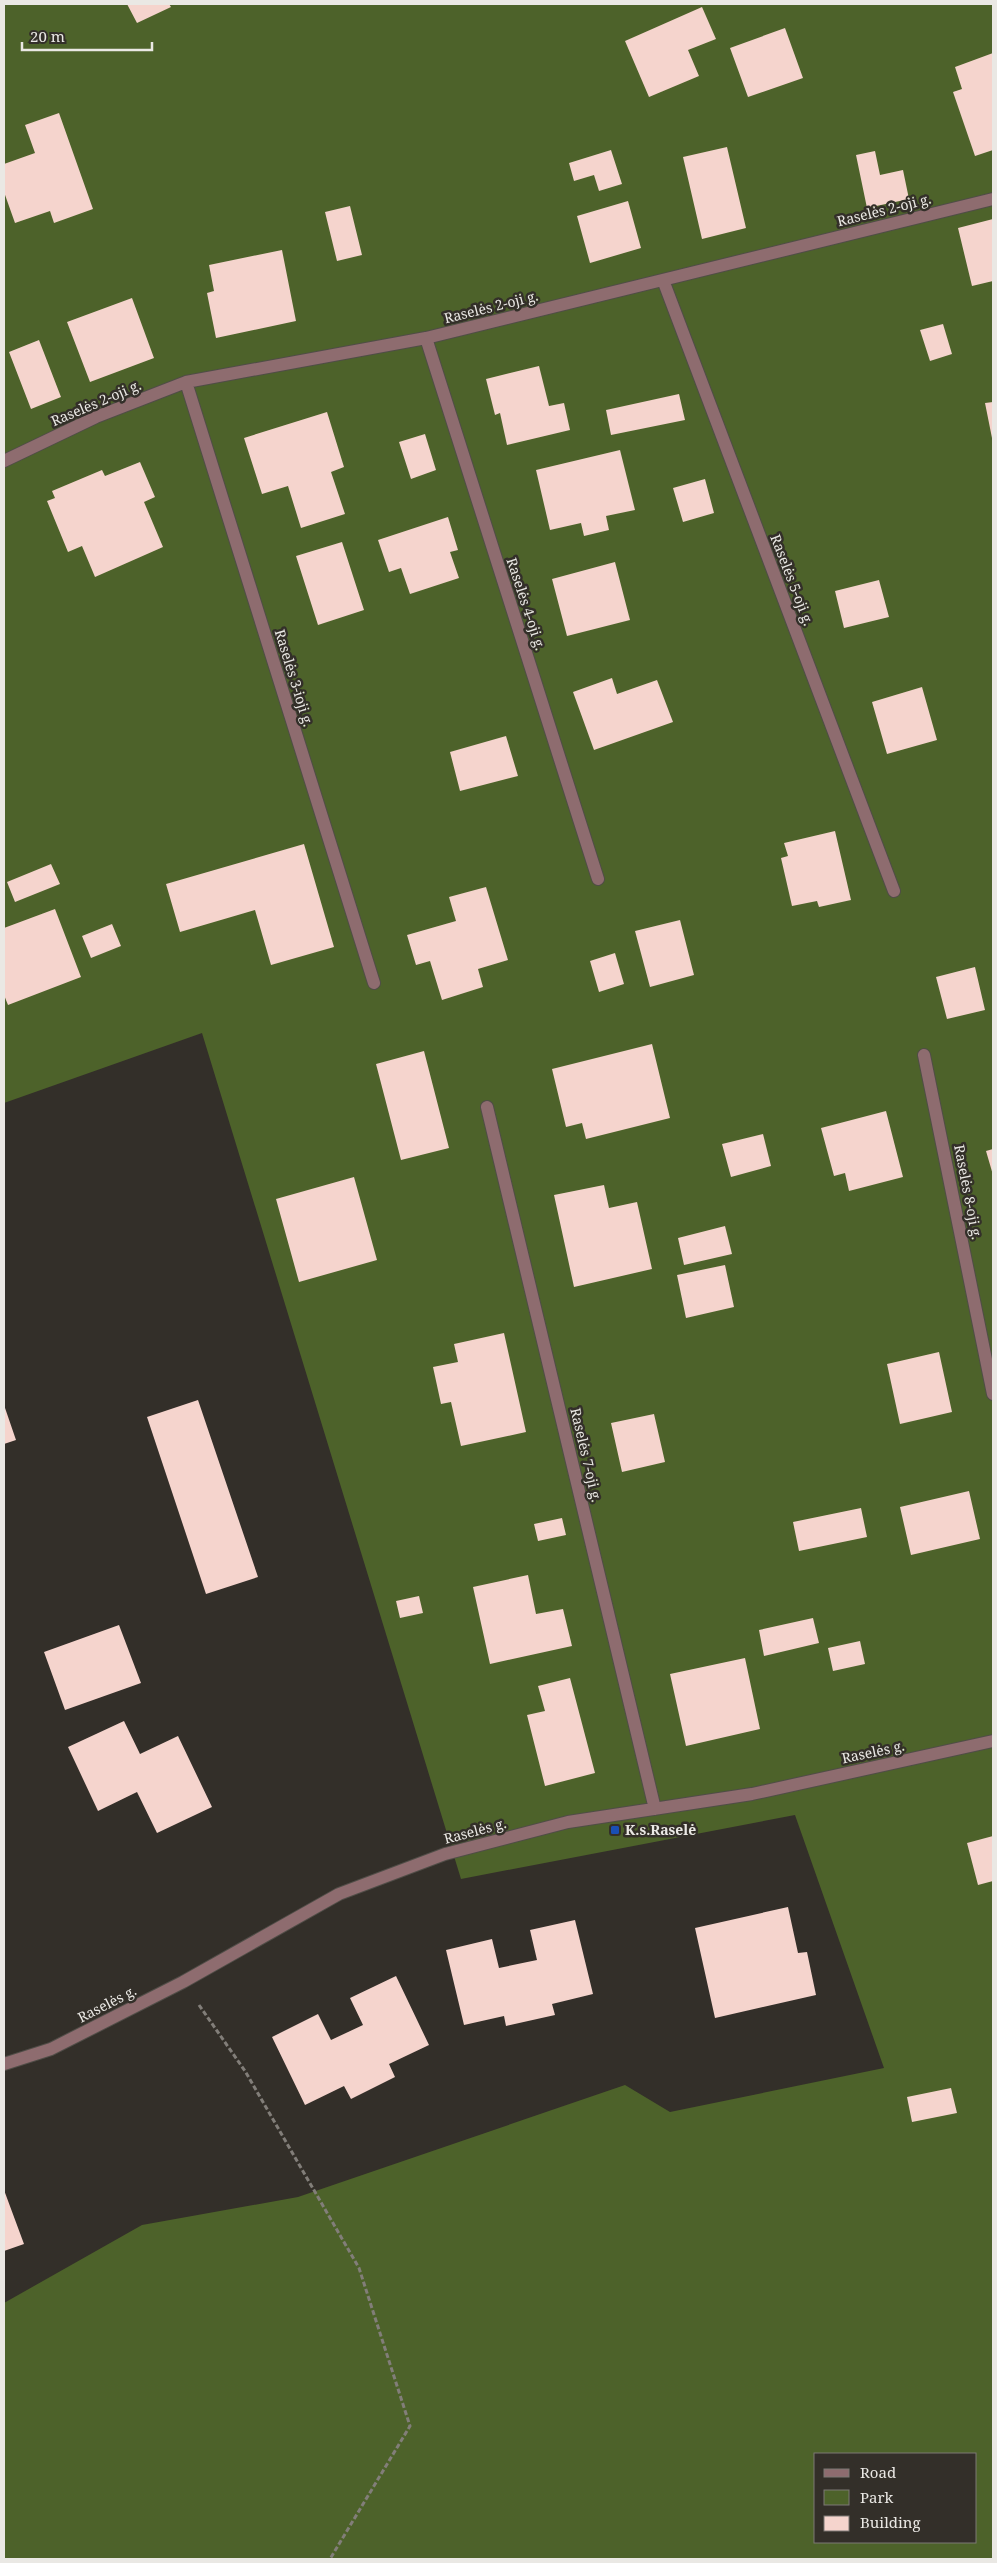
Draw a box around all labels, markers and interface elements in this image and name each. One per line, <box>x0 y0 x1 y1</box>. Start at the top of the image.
scale bar <box>22 20 152 52</box>
text: 20 m <box>30 26 65 46</box>
street label: Raselės 2-oji g. <box>835 189 933 230</box>
street label: Raselės 2-oji g. <box>442 286 540 327</box>
street label: Raselės 2-oji g. <box>48 375 144 430</box>
street label: Raselės 5-oji g. <box>766 531 819 628</box>
street label: Raselės 4-oji g. <box>503 555 550 653</box>
street label: Raselės 3-ioji g. <box>271 627 318 729</box>
street label: Raselės 8-oji g. <box>950 1143 987 1241</box>
street label: Raselės 7-oji g. <box>566 1406 607 1504</box>
street label: Raselės g. <box>840 1736 906 1767</box>
street label: Raselės g. <box>442 1813 508 1848</box>
place label: K.s.Raselė <box>625 1820 696 1839</box>
marker: K.s.Raselė <box>609 1824 621 1836</box>
street label: Raselės g. <box>74 1981 139 2026</box>
legend <box>814 2453 977 2543</box>
text: Road <box>860 2462 896 2482</box>
text: Park <box>860 2487 894 2507</box>
text: Building <box>860 2512 921 2532</box>

